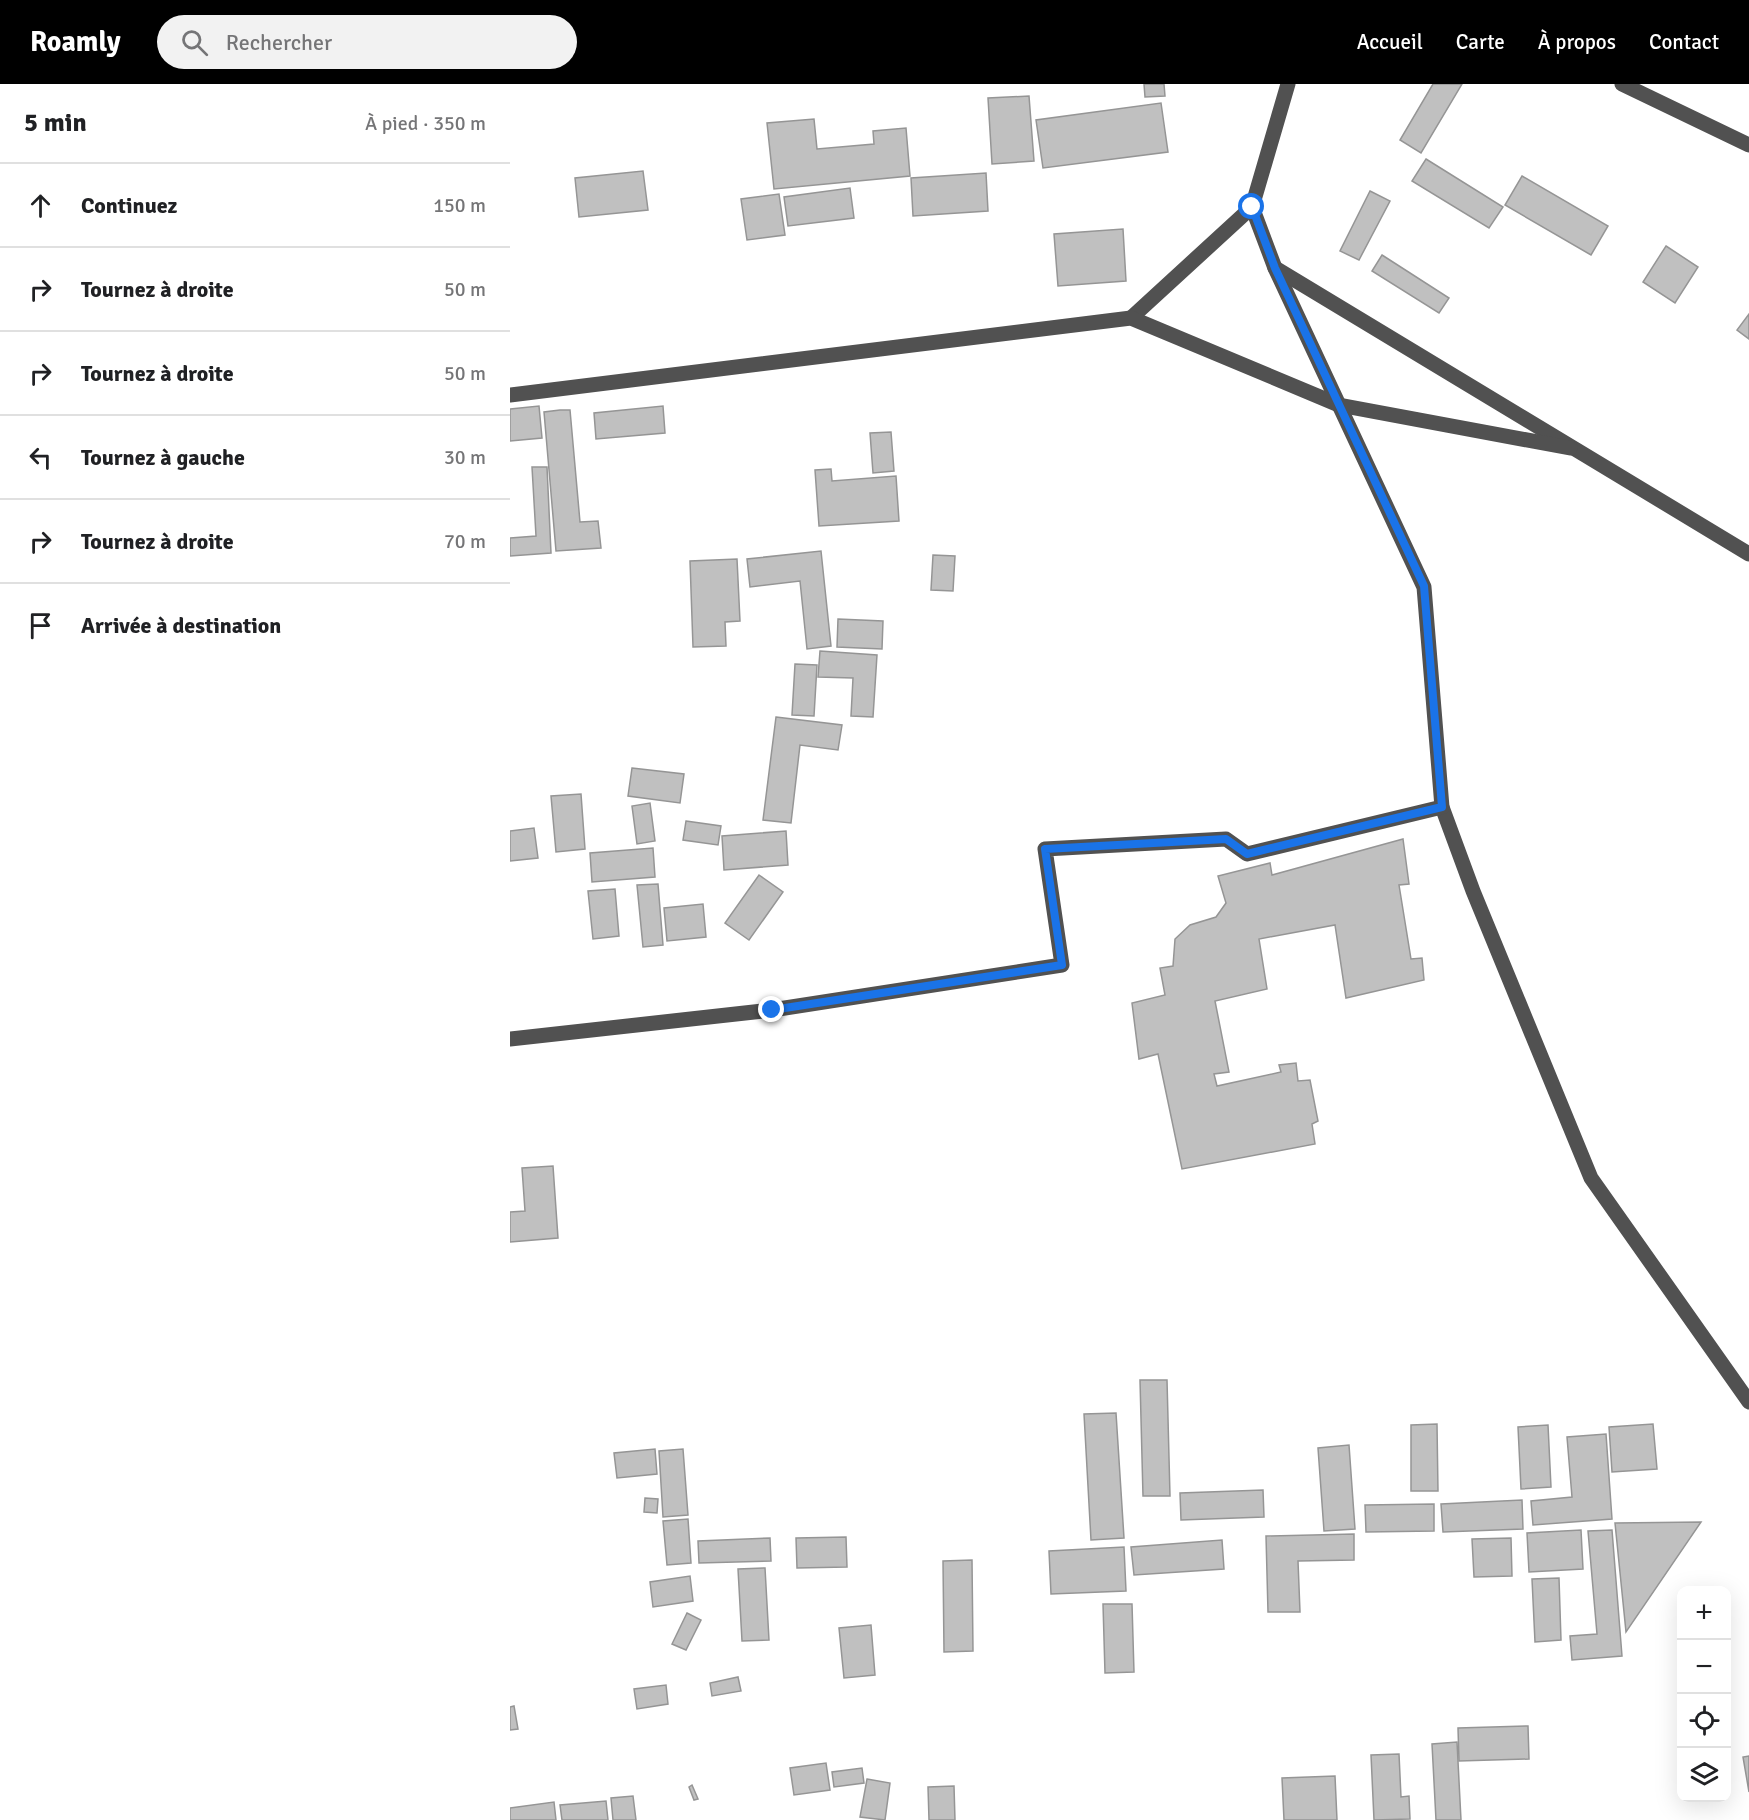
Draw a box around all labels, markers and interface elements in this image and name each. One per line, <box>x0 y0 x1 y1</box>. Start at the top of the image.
search box <box>157 15 577 69</box>
text: Roamly <box>30 25 121 59</box>
icon: search <box>178 26 211 59</box>
text: Rechercher <box>226 29 332 56</box>
text: Accueil <box>1357 29 1423 55</box>
text: Carte <box>1456 29 1505 55</box>
text: À propos <box>1538 29 1616 55</box>
text: Contact <box>1649 29 1719 55</box>
text: 5 min <box>24 107 87 139</box>
text: À pied · 350 m <box>365 111 486 136</box>
icon: ahead <box>24 189 57 222</box>
text: Continuez <box>81 192 177 219</box>
text: 150 m <box>433 193 486 218</box>
route start <box>1238 193 1264 219</box>
icon: right <box>24 273 57 306</box>
text: Tournez à droite <box>81 276 234 303</box>
text: 50 m <box>444 277 486 302</box>
icon: right <box>24 357 57 390</box>
text: Tournez à droite <box>81 360 234 387</box>
text: 50 m <box>444 361 486 386</box>
icon: left <box>24 441 57 474</box>
text: Tournez à gauche <box>81 444 245 471</box>
text: 30 m <box>444 445 486 470</box>
icon: right <box>24 525 57 558</box>
text: Tournez à droite <box>81 528 234 555</box>
text: 70 m <box>444 529 486 554</box>
icon: arrive <box>24 609 57 642</box>
text: Arrivée à destination <box>81 612 281 639</box>
route end <box>758 996 784 1022</box>
map controls <box>1677 1586 1731 1802</box>
button: + <box>1677 1586 1731 1640</box>
button: − <box>1677 1640 1731 1694</box>
button: locate <box>1677 1694 1731 1748</box>
button: layers <box>1677 1748 1731 1802</box>

